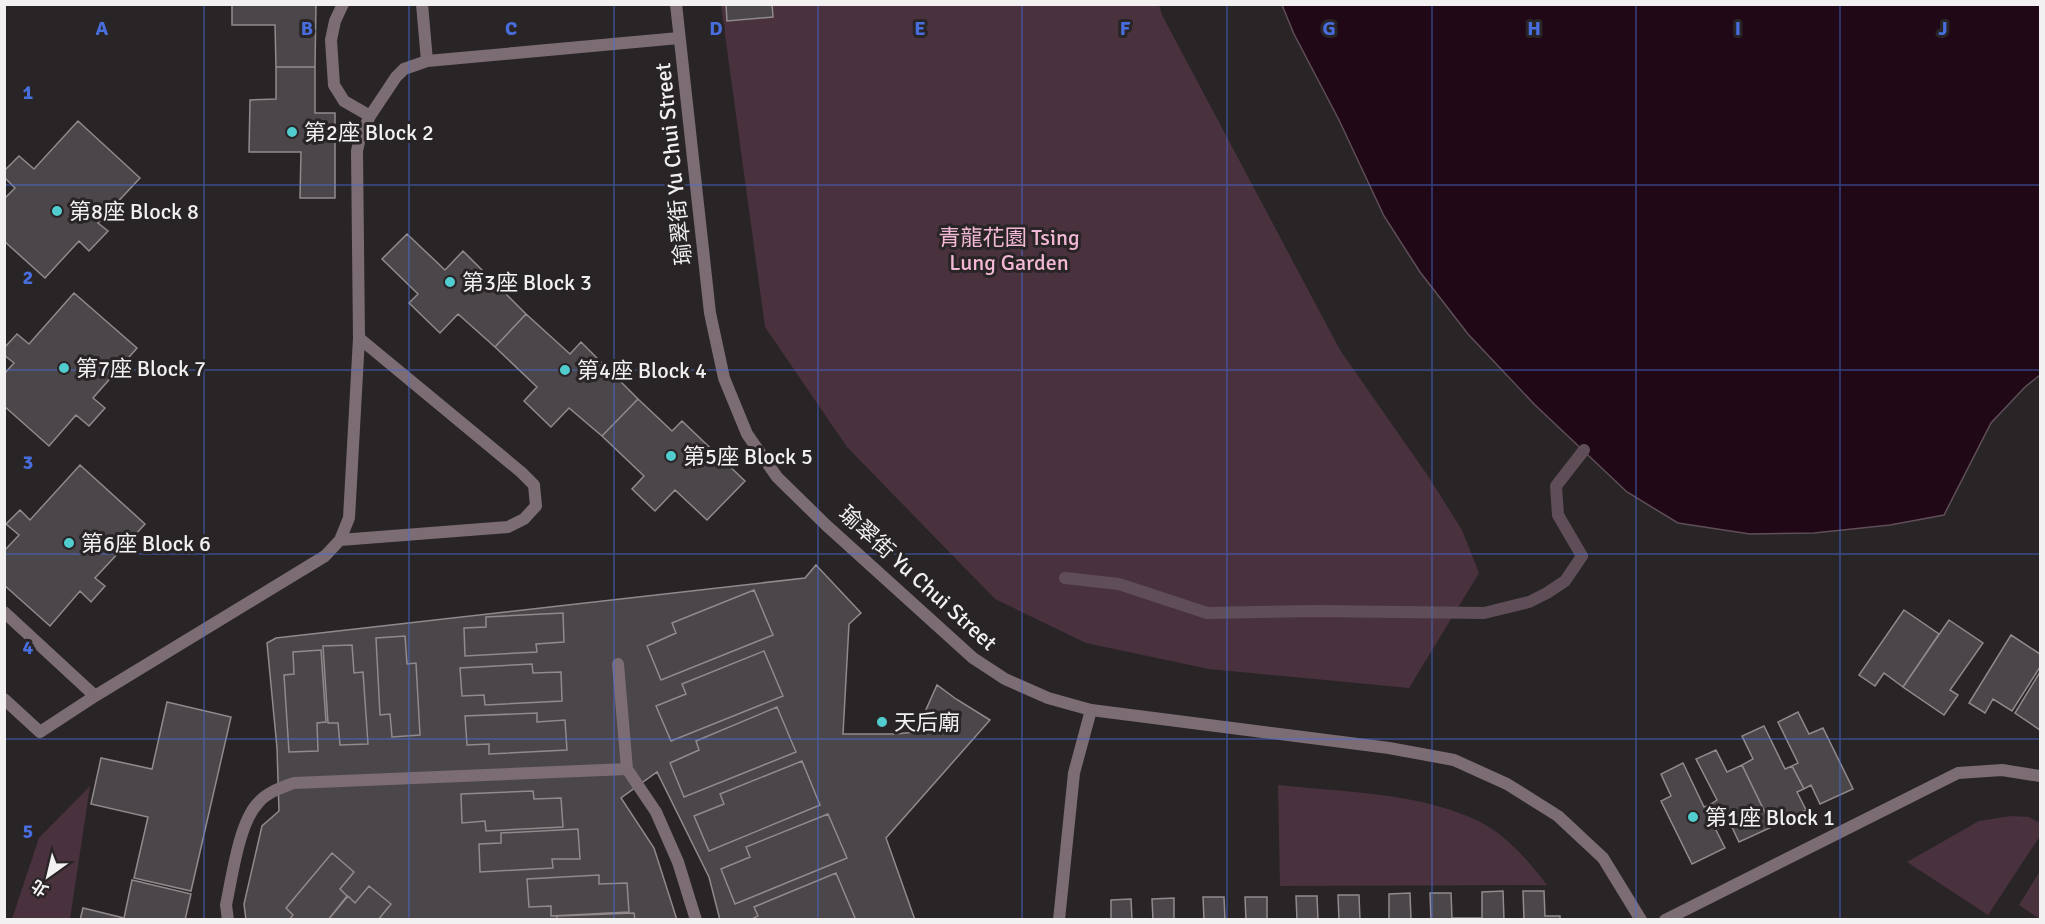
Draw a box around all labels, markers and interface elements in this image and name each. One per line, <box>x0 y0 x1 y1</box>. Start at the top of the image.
text: A <box>96 16 109 41</box>
text: B <box>301 16 313 41</box>
text: C <box>505 16 517 41</box>
text: D <box>709 16 723 41</box>
text: E <box>914 16 926 41</box>
text: F <box>1120 16 1131 41</box>
text: G <box>1322 16 1336 41</box>
text: H <box>1527 16 1541 41</box>
text: I <box>1735 16 1741 41</box>
text: J <box>1938 16 1948 41</box>
street label: 瑜翠街 Yu Chui Street <box>649 61 697 266</box>
text: 1 <box>23 80 34 105</box>
place label: 第2座 Block 2 <box>304 119 434 146</box>
marker: 第2座 Block 2 <box>285 125 299 139</box>
place label: 第8座 Block 8 <box>69 198 199 225</box>
marker: 第8座 Block 8 <box>50 204 64 218</box>
park label: 青龍花園 Tsing Lung Garden <box>938 224 1080 276</box>
text: 2 <box>23 265 33 290</box>
place label: 第3座 Block 3 <box>462 269 592 296</box>
marker: 第3座 Block 3 <box>443 275 457 289</box>
place label: 第7座 Block 7 <box>76 355 206 382</box>
place label: 第4座 Block 4 <box>577 357 707 384</box>
marker: 第7座 Block 7 <box>57 361 71 375</box>
marker: 第4座 Block 4 <box>558 363 572 377</box>
place label: 第5座 Block 5 <box>683 443 813 470</box>
marker: 第5座 Block 5 <box>664 449 678 463</box>
text: 3 <box>23 450 33 475</box>
street label: 瑜翠街 Yu Chui Street <box>833 500 1003 656</box>
place label: 第6座 Block 6 <box>81 530 211 557</box>
marker: 第6座 Block 6 <box>62 536 76 550</box>
text: 4 <box>23 635 34 660</box>
place label: 天后廟 <box>894 709 960 736</box>
marker: 天后廟 <box>875 715 889 729</box>
place label: 第1座 Block 1 <box>1705 804 1835 831</box>
marker: 第1座 Block 1 <box>1686 810 1700 824</box>
text: 5 <box>23 819 33 844</box>
north arrow <box>18 846 78 906</box>
text: 北 <box>28 875 52 900</box>

